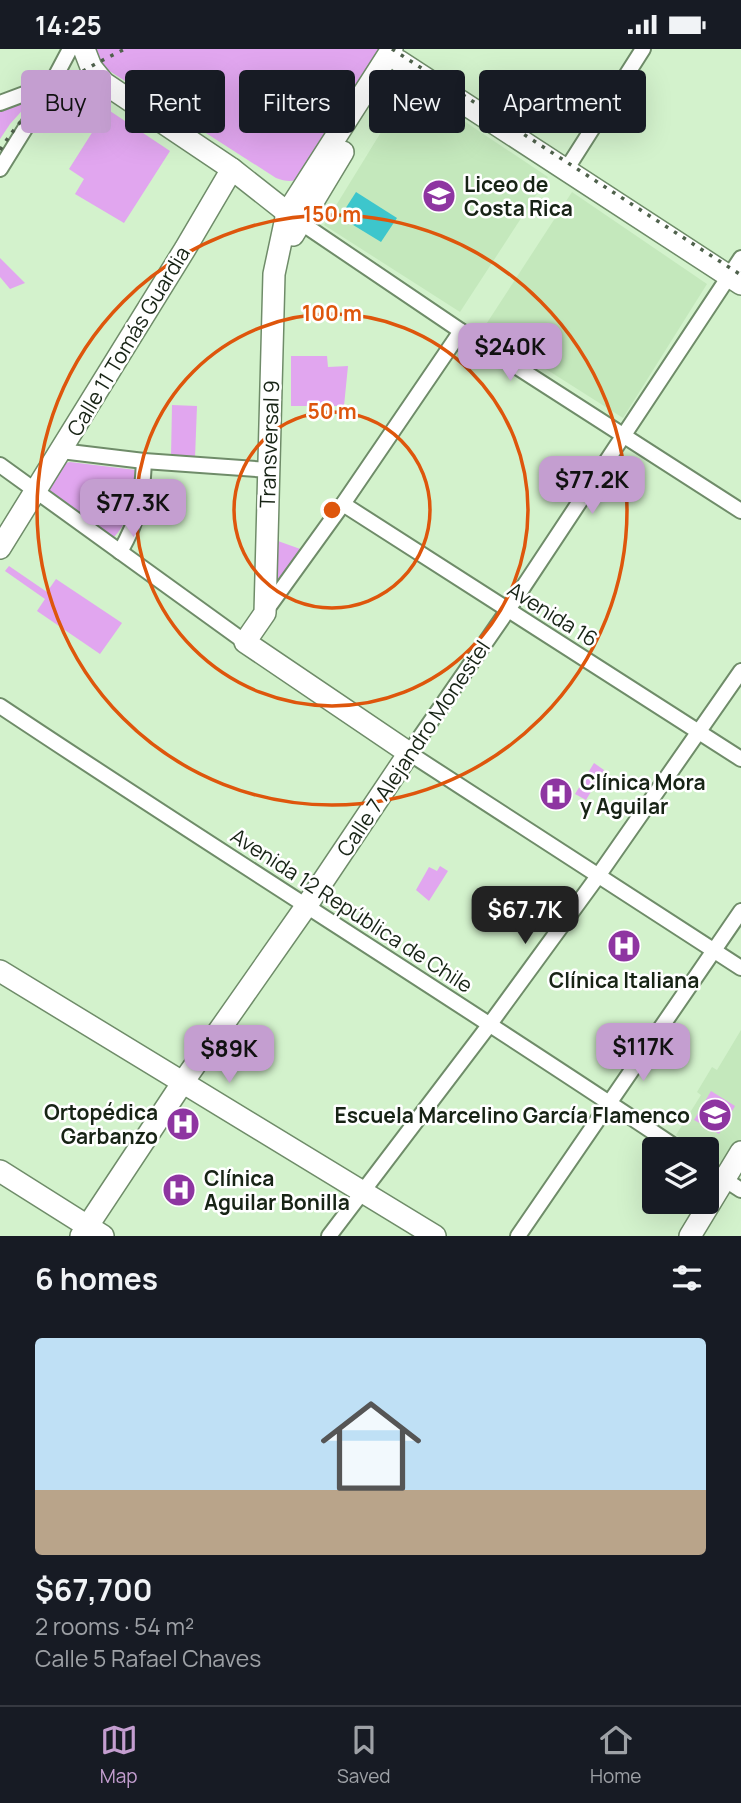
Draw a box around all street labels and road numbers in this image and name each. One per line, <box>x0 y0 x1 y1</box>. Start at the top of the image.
street label: Calle 11 Tomás Guardia <box>60 241 196 441</box>
street label: Transversal 9 <box>253 380 285 508</box>
street label: Avenida 16 <box>503 575 603 653</box>
street label: Calle 7 Alejandro Monestel <box>330 635 496 861</box>
street label: Avenida 12 República de Chile <box>226 821 478 999</box>

